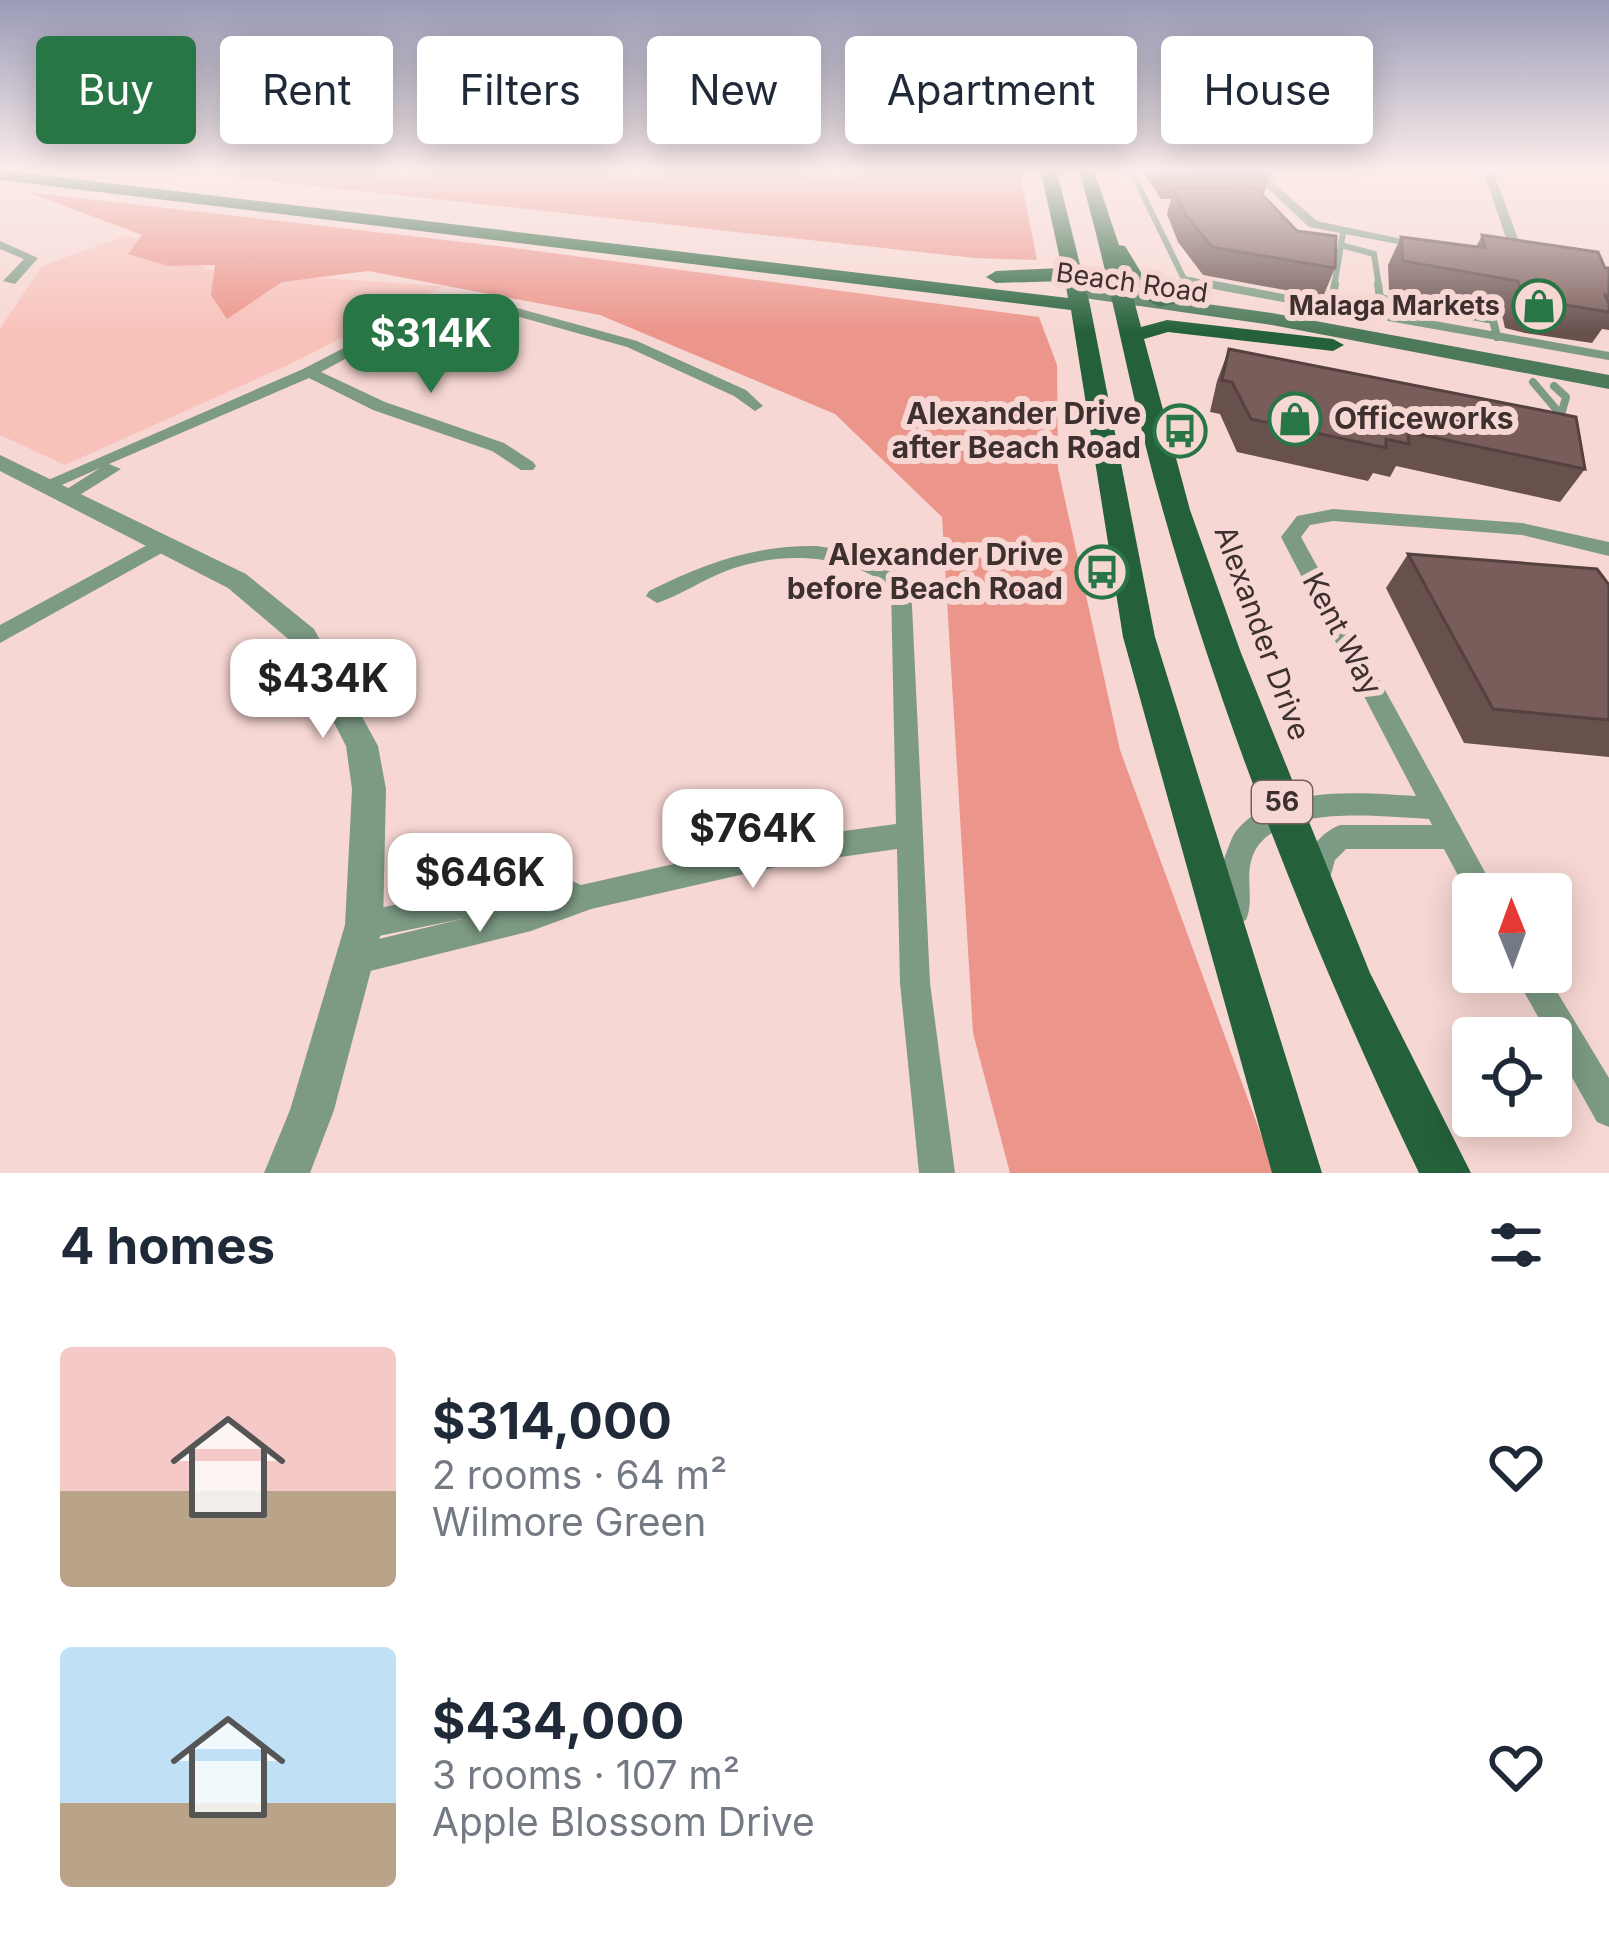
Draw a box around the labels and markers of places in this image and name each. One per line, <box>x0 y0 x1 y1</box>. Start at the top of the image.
shop icon: Malaga Markets <box>1511 278 1567 334</box>
place label: Malaga Markets <box>1289 289 1500 322</box>
pin: $314K <box>347 294 515 396</box>
shop icon: Officeworks <box>1267 391 1323 447</box>
place label: Alexander Drive after Beach Road <box>892 395 1141 465</box>
place label: Officeworks <box>1334 400 1514 436</box>
bus stop icon: Alexander Drive after Beach Road <box>1152 403 1208 459</box>
place label: Alexander Drive before Beach Road <box>787 536 1063 606</box>
bus stop icon: Alexander Drive before Beach Road <box>1074 544 1130 600</box>
pin: $434K <box>239 639 407 741</box>
pin: $764K <box>669 789 837 891</box>
pin: $646K <box>396 833 564 935</box>

